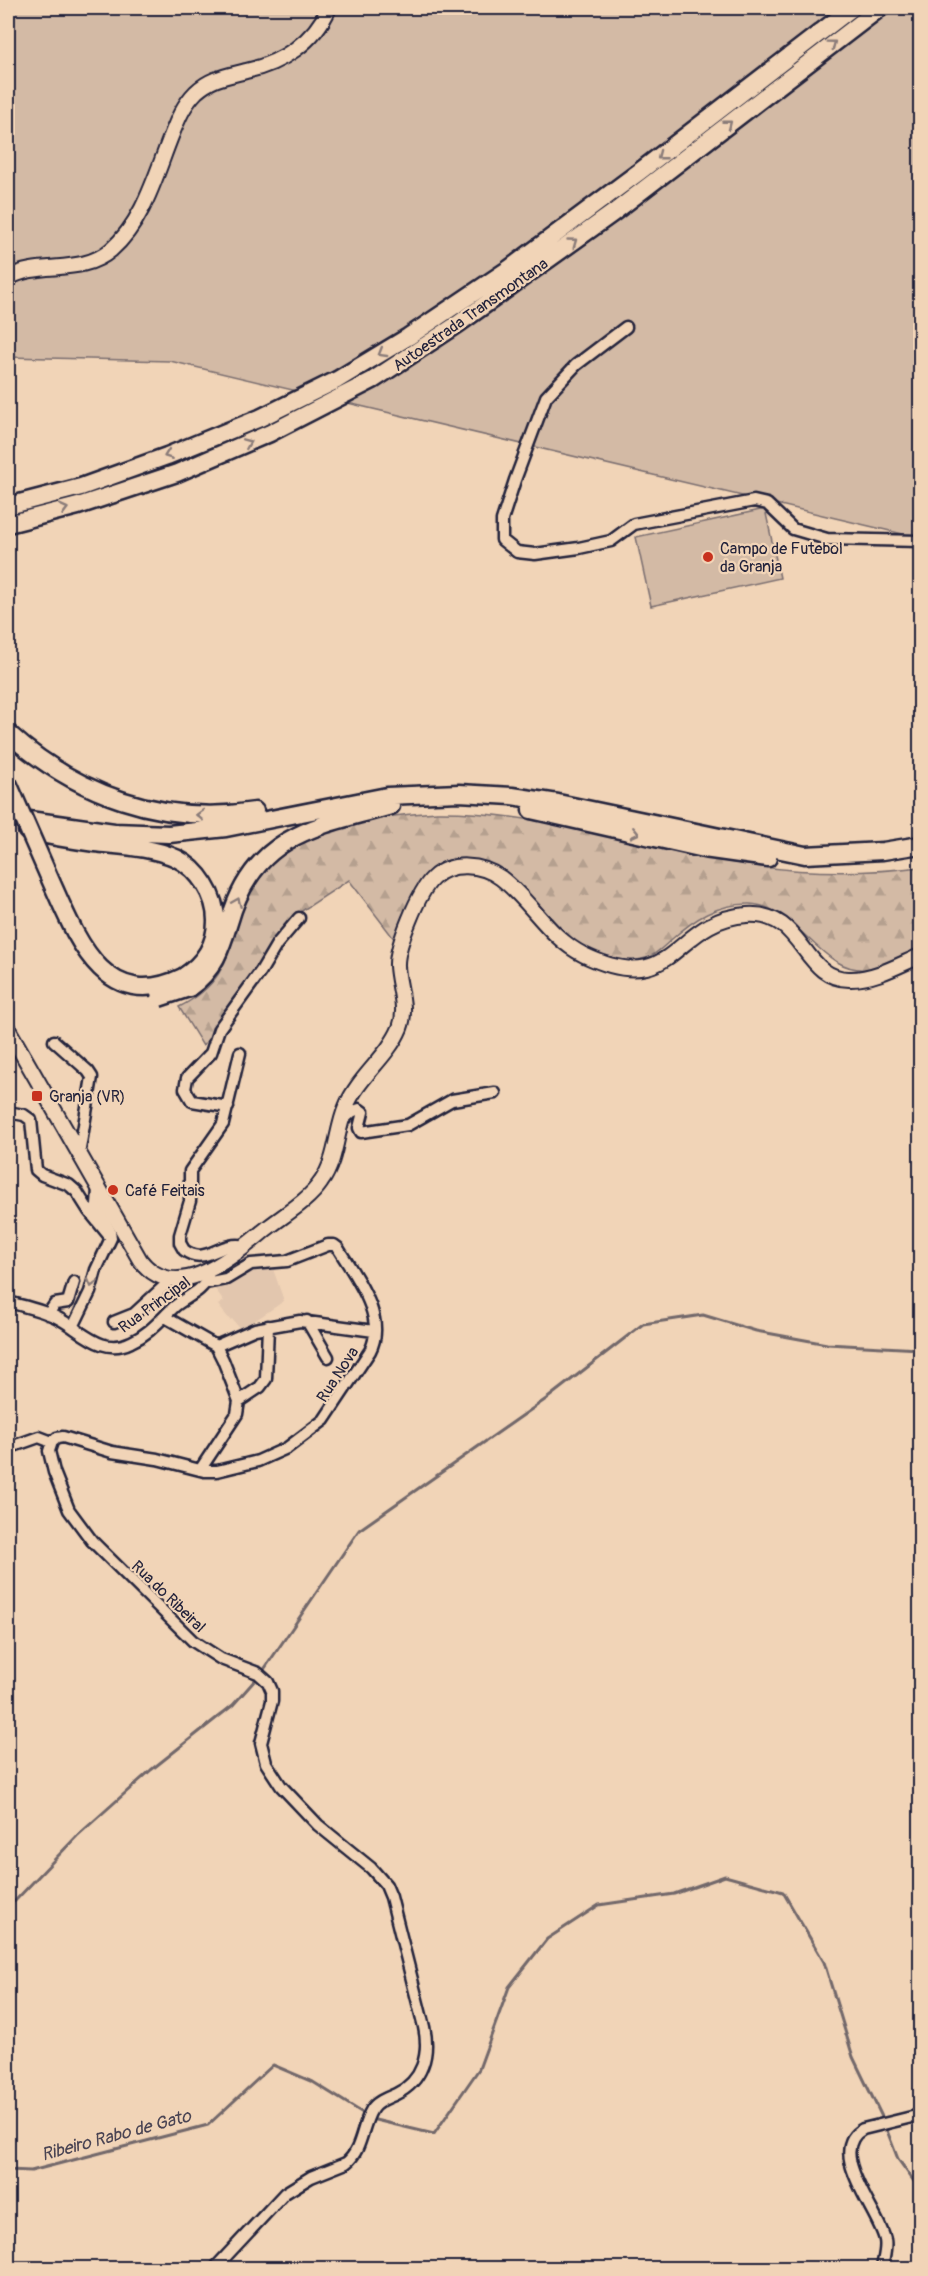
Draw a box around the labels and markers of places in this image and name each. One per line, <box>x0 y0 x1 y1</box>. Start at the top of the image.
place label: Campo de Futebol da Granja <box>720 539 843 577</box>
marker: Campo de Futebol da Granja <box>701 550 715 564</box>
place label: Granja (VR) <box>49 1087 126 1107</box>
marker: Granja (VR) <box>30 1089 44 1103</box>
place label: Café Feitais <box>125 1181 205 1201</box>
marker: Café Feitais <box>106 1183 120 1197</box>

